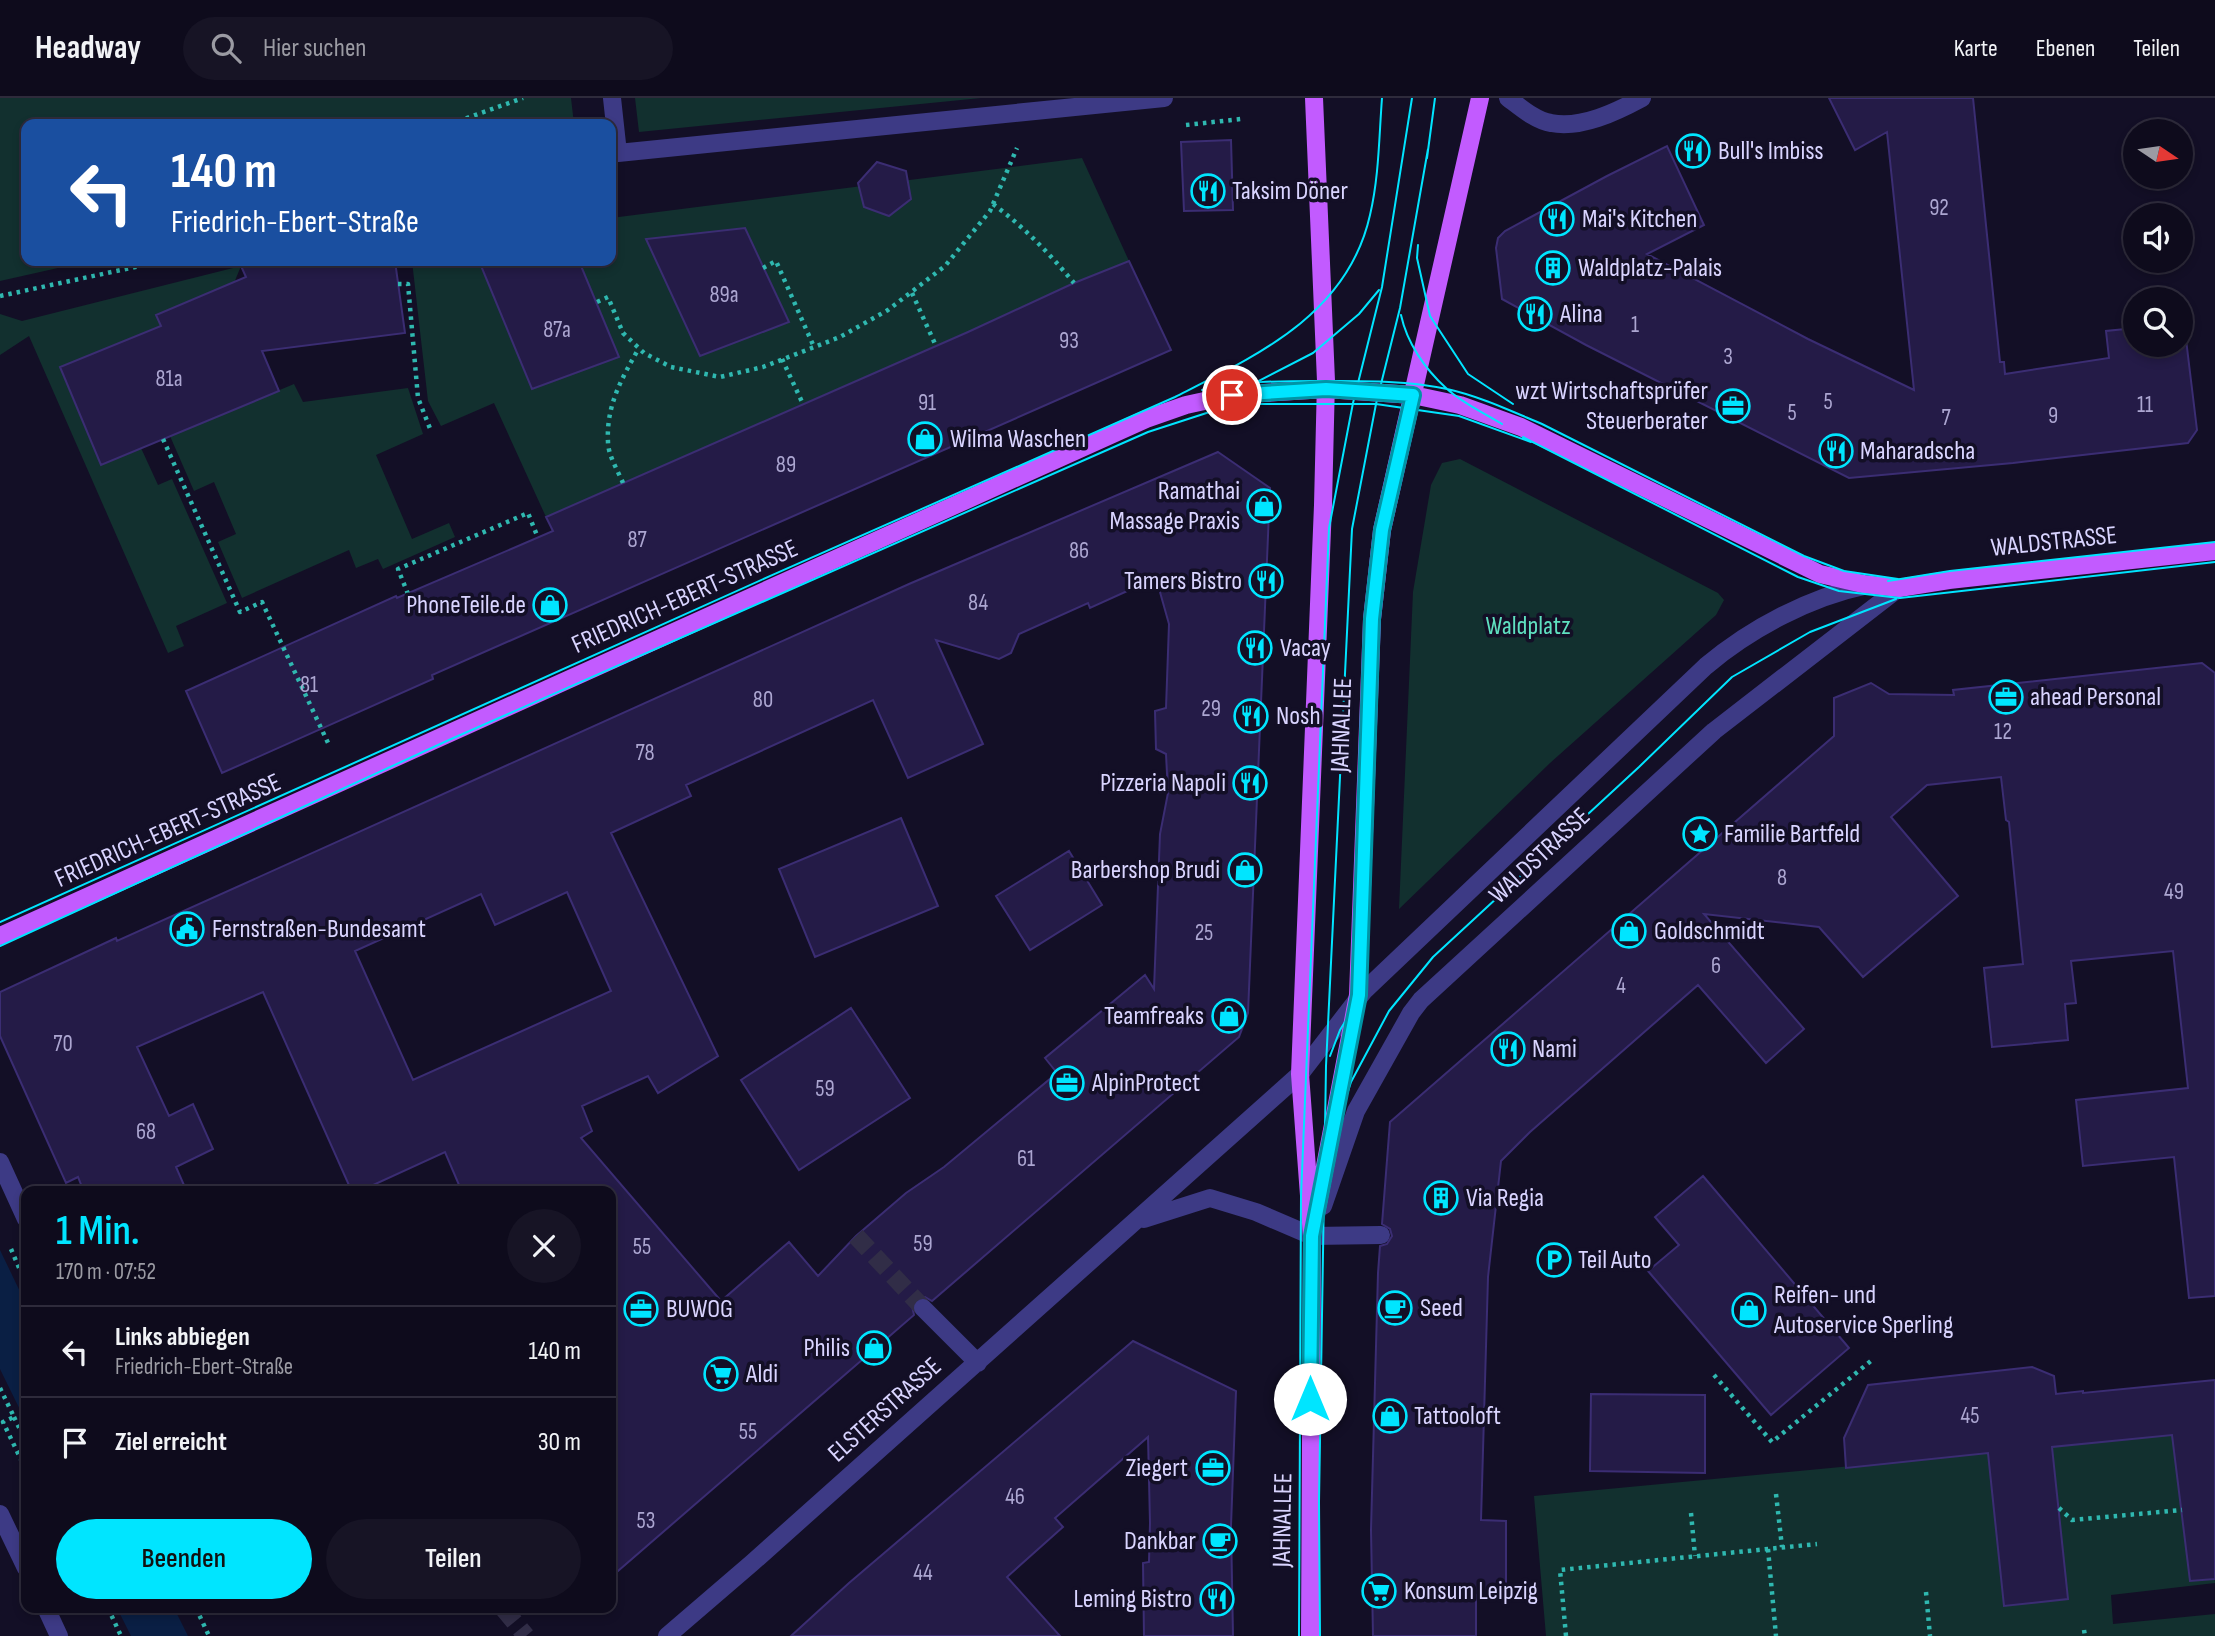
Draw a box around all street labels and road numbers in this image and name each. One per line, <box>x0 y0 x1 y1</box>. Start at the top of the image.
street label: WALDSTRASSE <box>1989 520 2119 564</box>
street label: FRIEDRICH-EBERT-STRASSE <box>567 533 803 661</box>
street label: JAHNALLEE <box>1325 677 1359 774</box>
street label: FRIEDRICH-EBERT-STRASSE <box>50 767 286 895</box>
street label: WALDSTRASSE <box>1483 801 1597 911</box>
street label: ELSTERSTRASSE <box>822 1351 948 1469</box>
street label: JAHNALLEE <box>1267 1472 1299 1569</box>

